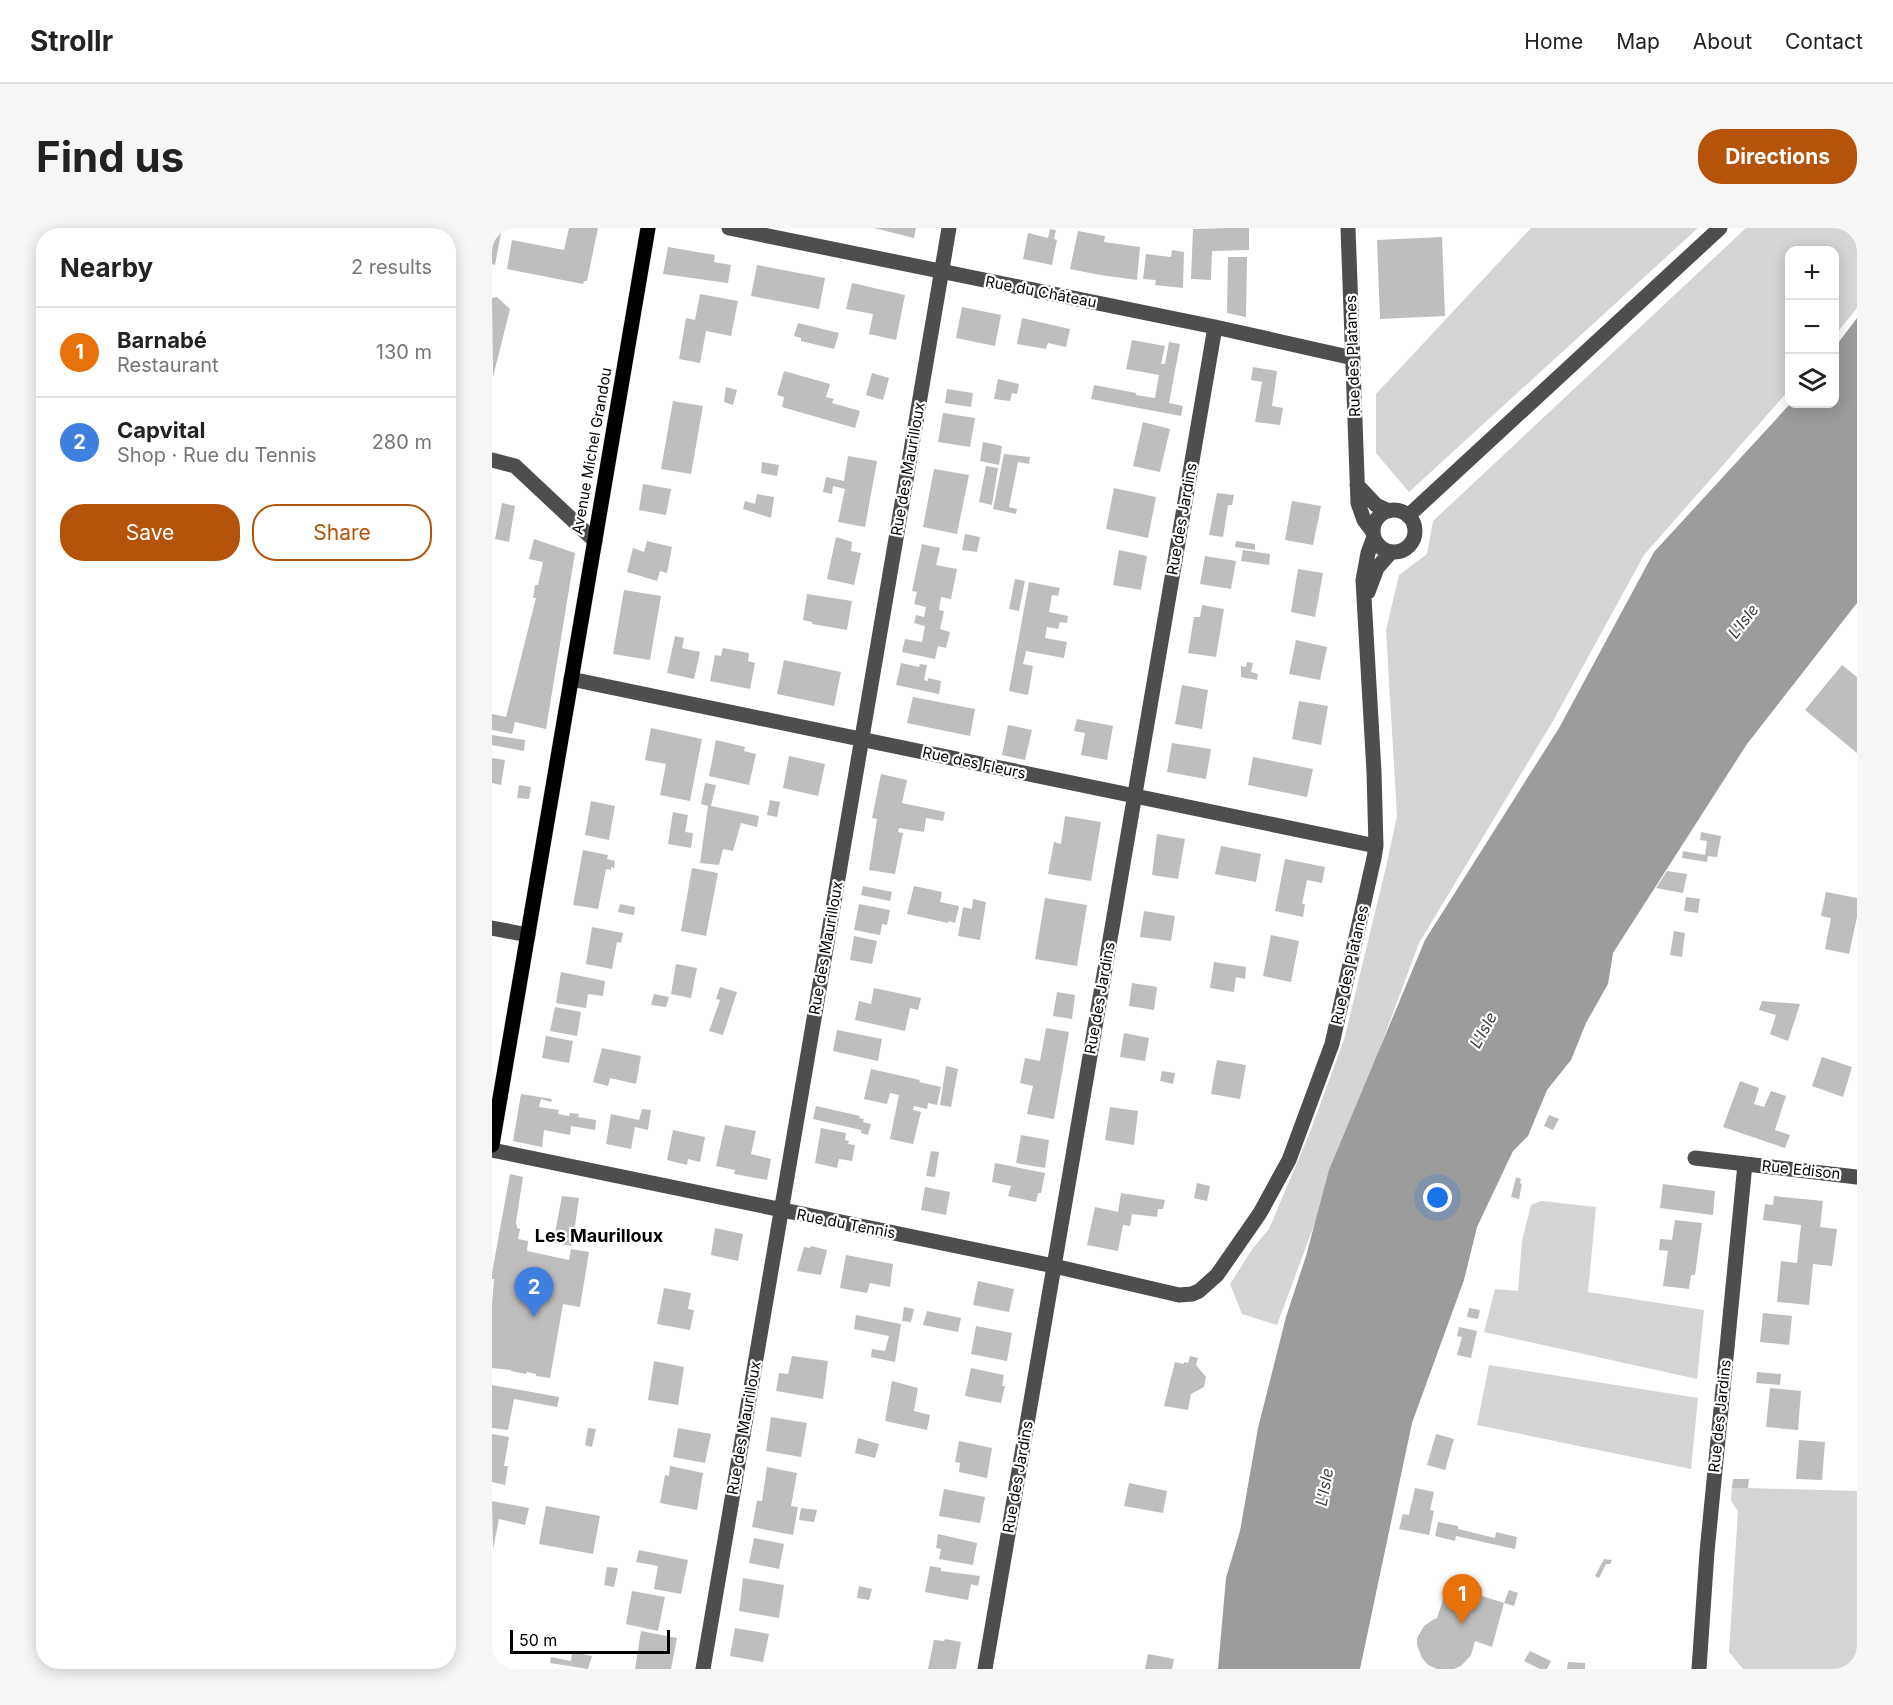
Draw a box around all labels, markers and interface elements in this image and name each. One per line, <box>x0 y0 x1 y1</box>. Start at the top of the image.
text: Strollr <box>30 24 113 58</box>
text: Home <box>1524 29 1583 54</box>
text: Map <box>1616 29 1660 54</box>
text: About <box>1693 29 1752 54</box>
text: Contact <box>1785 29 1863 54</box>
button: Directions <box>1698 129 1857 184</box>
text: Find us <box>36 131 184 182</box>
map controls <box>1785 246 1839 408</box>
button: + <box>1785 246 1839 300</box>
text: Nearby <box>60 252 153 283</box>
text: 2 results <box>351 255 432 279</box>
street label: Rue du Château <box>984 271 1098 312</box>
street label: Rue des Platanes <box>1341 295 1364 417</box>
button: − <box>1785 300 1839 354</box>
text: Barnabé <box>117 327 207 353</box>
text: 1 <box>75 340 84 364</box>
text: 130 m <box>376 340 432 364</box>
text: Restaurant <box>117 353 219 377</box>
button: layers <box>1785 354 1839 408</box>
street label: Avenue Michel Grandou <box>567 366 616 536</box>
street label: Rue des Maurilloux <box>886 401 929 537</box>
text: Capvital <box>117 417 206 443</box>
text: 2 <box>73 430 86 454</box>
text: 280 m <box>372 430 432 454</box>
text: Shop · Rue du Tennis <box>117 443 317 467</box>
street label: Rue des Jardins <box>1162 461 1201 576</box>
button: Save <box>60 504 240 561</box>
button: Share <box>252 504 432 561</box>
water label: L'Isle <box>1723 600 1763 642</box>
street label: Rue des Fleurs <box>921 742 1028 783</box>
street label: Rue des Maurilloux <box>804 880 847 1016</box>
street label: Rue des Platanes <box>1327 903 1373 1027</box>
street label: Rue des Jardins <box>1080 940 1119 1055</box>
water label: L'Isle <box>1465 1008 1501 1052</box>
street label: Rue Edison <box>1761 1156 1841 1183</box>
your location <box>1423 1183 1452 1212</box>
street label: Rue du Tennis <box>795 1205 897 1242</box>
district label: Les Maurilloux <box>535 1225 664 1246</box>
pin: 2 <box>514 1268 554 1317</box>
street label: Rue des Jardins <box>1704 1358 1735 1473</box>
street label: Rue des Maurilloux <box>722 1360 765 1496</box>
street label: Rue des Jardins <box>998 1419 1037 1534</box>
water label: L'Isle <box>1311 1466 1337 1508</box>
pin: 1 <box>1442 1574 1482 1624</box>
scale bar <box>510 1627 670 1654</box>
text: 50 m <box>519 1630 557 1650</box>

